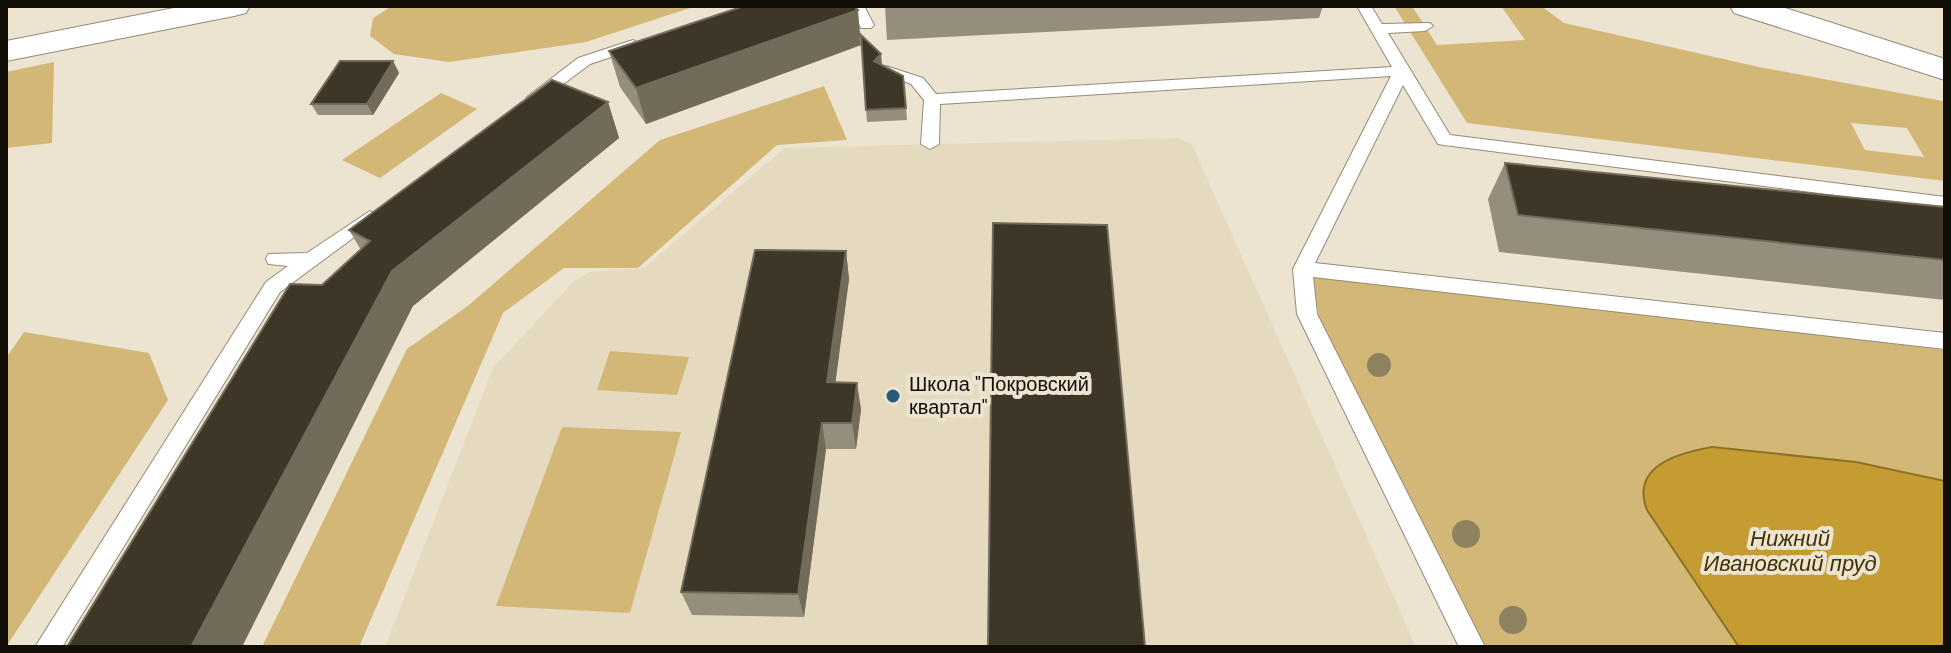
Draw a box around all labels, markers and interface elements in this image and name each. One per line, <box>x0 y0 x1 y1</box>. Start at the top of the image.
place label: Школа "Покровский квартал" <box>909 371 1089 420</box>
marker: Школа "Покровский квартал" <box>884 387 902 405</box>
water label: Нижний Ивановский пруд <box>1703 524 1877 578</box>

